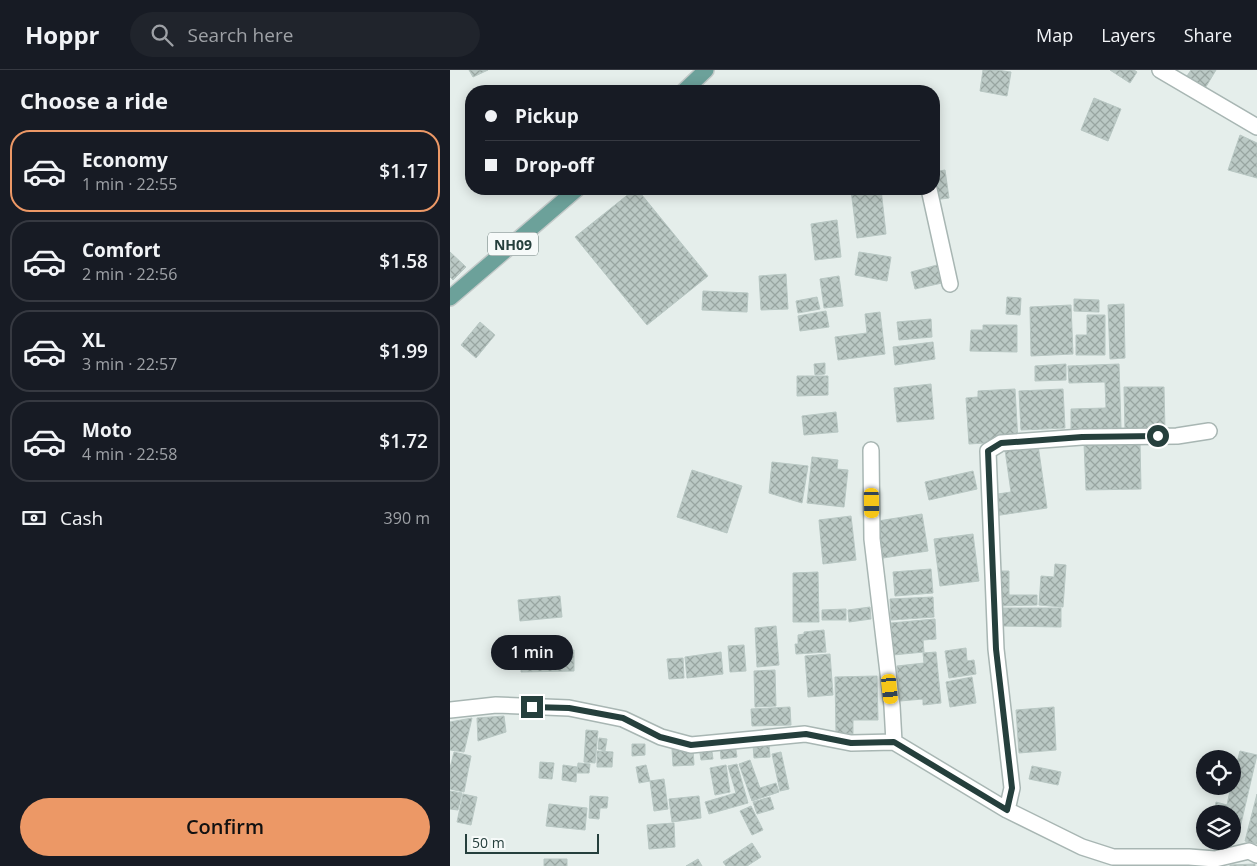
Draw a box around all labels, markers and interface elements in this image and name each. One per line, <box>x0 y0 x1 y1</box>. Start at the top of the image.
search box <box>130 12 480 57</box>
text: Hoppr <box>25 18 100 51</box>
icon: search <box>148 21 176 49</box>
text: Search here <box>188 22 293 48</box>
text: Map <box>1036 23 1073 47</box>
text: Layers <box>1101 23 1156 47</box>
text: Share <box>1184 23 1232 47</box>
text: Choose a ride <box>20 85 168 115</box>
text: Pickup <box>515 103 579 129</box>
text: Economy <box>82 147 168 173</box>
icon: car <box>22 149 67 194</box>
text: Drop-off <box>515 152 594 178</box>
text: $1.17 <box>379 158 428 184</box>
text: 1 min · 22:55 <box>82 173 177 195</box>
road number: NH09 <box>488 232 538 255</box>
text: Comfort <box>82 237 161 263</box>
icon: car <box>22 239 67 284</box>
text: $1.58 <box>379 248 428 274</box>
text: 2 min · 22:56 <box>82 263 177 285</box>
text: XL <box>82 327 105 353</box>
icon: car <box>22 329 67 374</box>
text: $1.99 <box>379 338 428 364</box>
text: 3 min · 22:57 <box>82 353 177 375</box>
text: Moto <box>82 417 132 443</box>
icon: car <box>22 419 67 464</box>
route start <box>1147 425 1169 447</box>
text: $1.72 <box>379 428 428 454</box>
text: 4 min · 22:58 <box>82 443 177 465</box>
car <box>864 488 879 518</box>
icon: cash <box>20 504 48 532</box>
text: Cash <box>60 505 103 531</box>
text: 390 m <box>384 507 430 529</box>
callout: 1 min <box>491 634 573 670</box>
text: 1 min <box>510 641 554 663</box>
car <box>880 673 899 705</box>
route end <box>521 696 543 718</box>
map controls <box>1196 750 1241 850</box>
button: locate <box>1196 750 1241 795</box>
button: Confirm <box>20 798 430 856</box>
button: layers <box>1196 805 1241 850</box>
scale bar <box>465 831 599 854</box>
text: 50 m <box>472 833 505 852</box>

